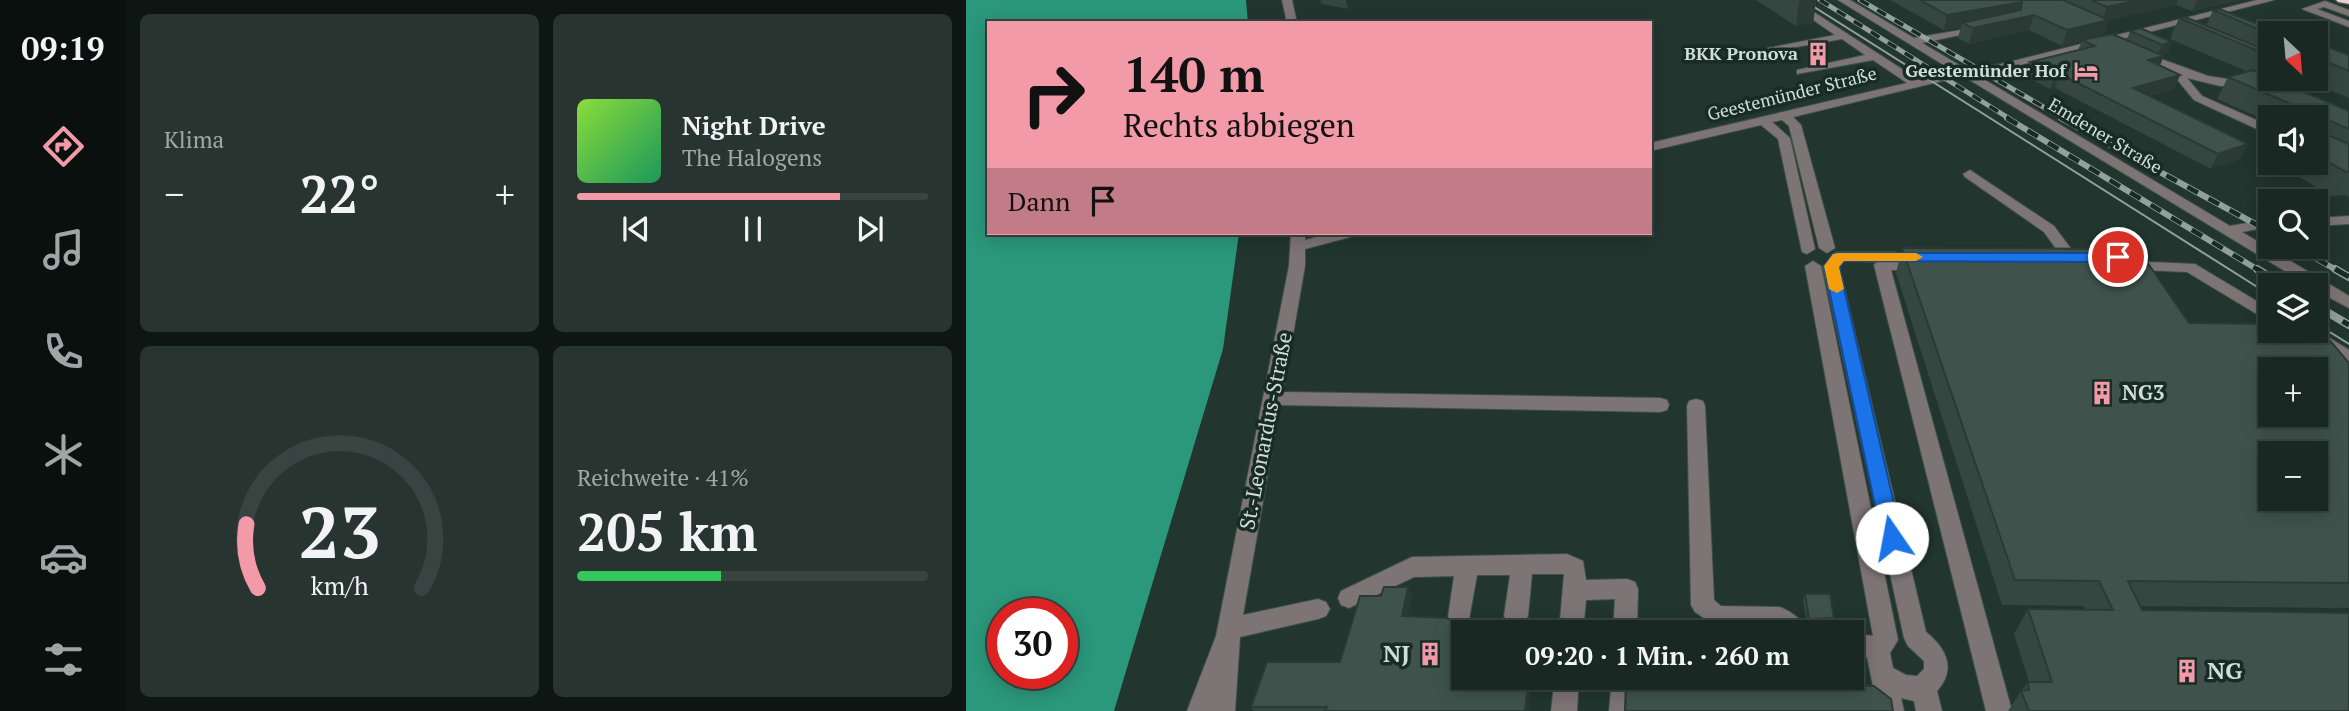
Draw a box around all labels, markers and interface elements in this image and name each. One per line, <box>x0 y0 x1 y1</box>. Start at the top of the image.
north arrow <box>2258 21 2328 91</box>
map controls <box>2258 21 2328 511</box>
text: 09:19 <box>21 27 105 69</box>
building icon: BKK Pronova <box>1804 40 1832 68</box>
text: 140 m <box>1123 41 1265 106</box>
place label: BKK Pronova <box>1684 41 1798 65</box>
icon: right <box>1008 49 1099 140</box>
hotel icon: Geestemünder Hof <box>2072 57 2100 85</box>
place label: Geestemünder Hof <box>1905 58 2067 82</box>
street label: Geestemünder Straße <box>1705 60 1879 126</box>
street label: Emdener Straße <box>2044 92 2167 179</box>
text: Rechts abbiegen <box>1123 104 1355 146</box>
button: sound <box>2258 105 2328 175</box>
text: Night Drive <box>682 108 826 142</box>
icon: directions <box>39 122 88 171</box>
text: Klima <box>164 124 224 155</box>
text: The Halogens <box>682 142 822 173</box>
text: 22° <box>299 159 380 228</box>
text: − <box>164 169 184 219</box>
text: + <box>495 169 515 219</box>
icon: arrive <box>1084 182 1122 220</box>
text: Dann <box>1008 184 1070 218</box>
button: search <box>2258 189 2328 259</box>
icon: previous <box>617 210 655 248</box>
icon: pause <box>734 210 772 248</box>
icon: next <box>851 210 889 248</box>
icon: music <box>39 225 88 274</box>
pin <box>2088 227 2148 287</box>
icon: arrive <box>2099 238 2137 276</box>
button: layers <box>2258 273 2328 343</box>
icon: phone <box>39 327 88 376</box>
street label: St.-Leonardus-Straße <box>1232 330 1298 532</box>
button: + <box>2258 357 2328 427</box>
place label: NG3 <box>2122 378 2165 406</box>
building icon: NG3 <box>2088 379 2116 407</box>
icon: climate <box>39 430 88 479</box>
button: − <box>2258 441 2328 511</box>
text: Reichweite · 41% <box>577 462 749 493</box>
text: 23 <box>298 482 381 579</box>
text: 205 km <box>577 497 758 566</box>
position arrow <box>1855 501 1929 575</box>
icon: car <box>39 533 88 582</box>
text: km/h <box>311 568 369 601</box>
speed limit sign: 30 <box>987 598 1078 689</box>
icon: filters <box>39 635 88 684</box>
place label: NJ <box>1383 637 1410 669</box>
text: 09:20 · 1 Min. · 260 m <box>1525 638 1790 672</box>
building icon: NJ <box>1416 640 1444 668</box>
place label: NG <box>2207 654 2242 686</box>
building icon: NG <box>2173 657 2201 685</box>

